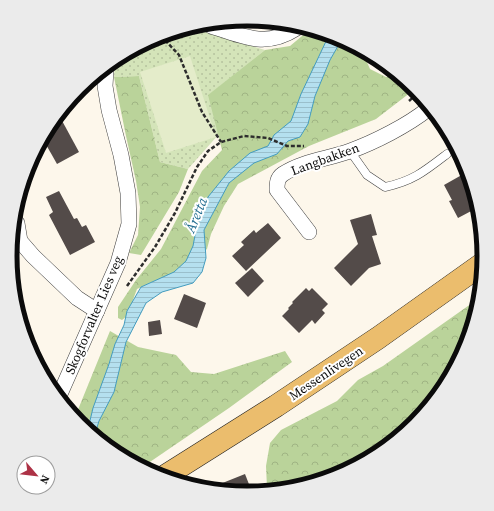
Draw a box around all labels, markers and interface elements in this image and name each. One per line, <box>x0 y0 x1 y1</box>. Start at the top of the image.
street label: Langbakken <box>289 139 362 179</box>
water label: Åretta <box>179 194 212 237</box>
street label: Skogforvalter Lies veg <box>61 253 127 377</box>
street label: Messenlivegen <box>286 342 366 404</box>
north arrow <box>16 455 56 495</box>
text: N <box>36 472 53 487</box>

